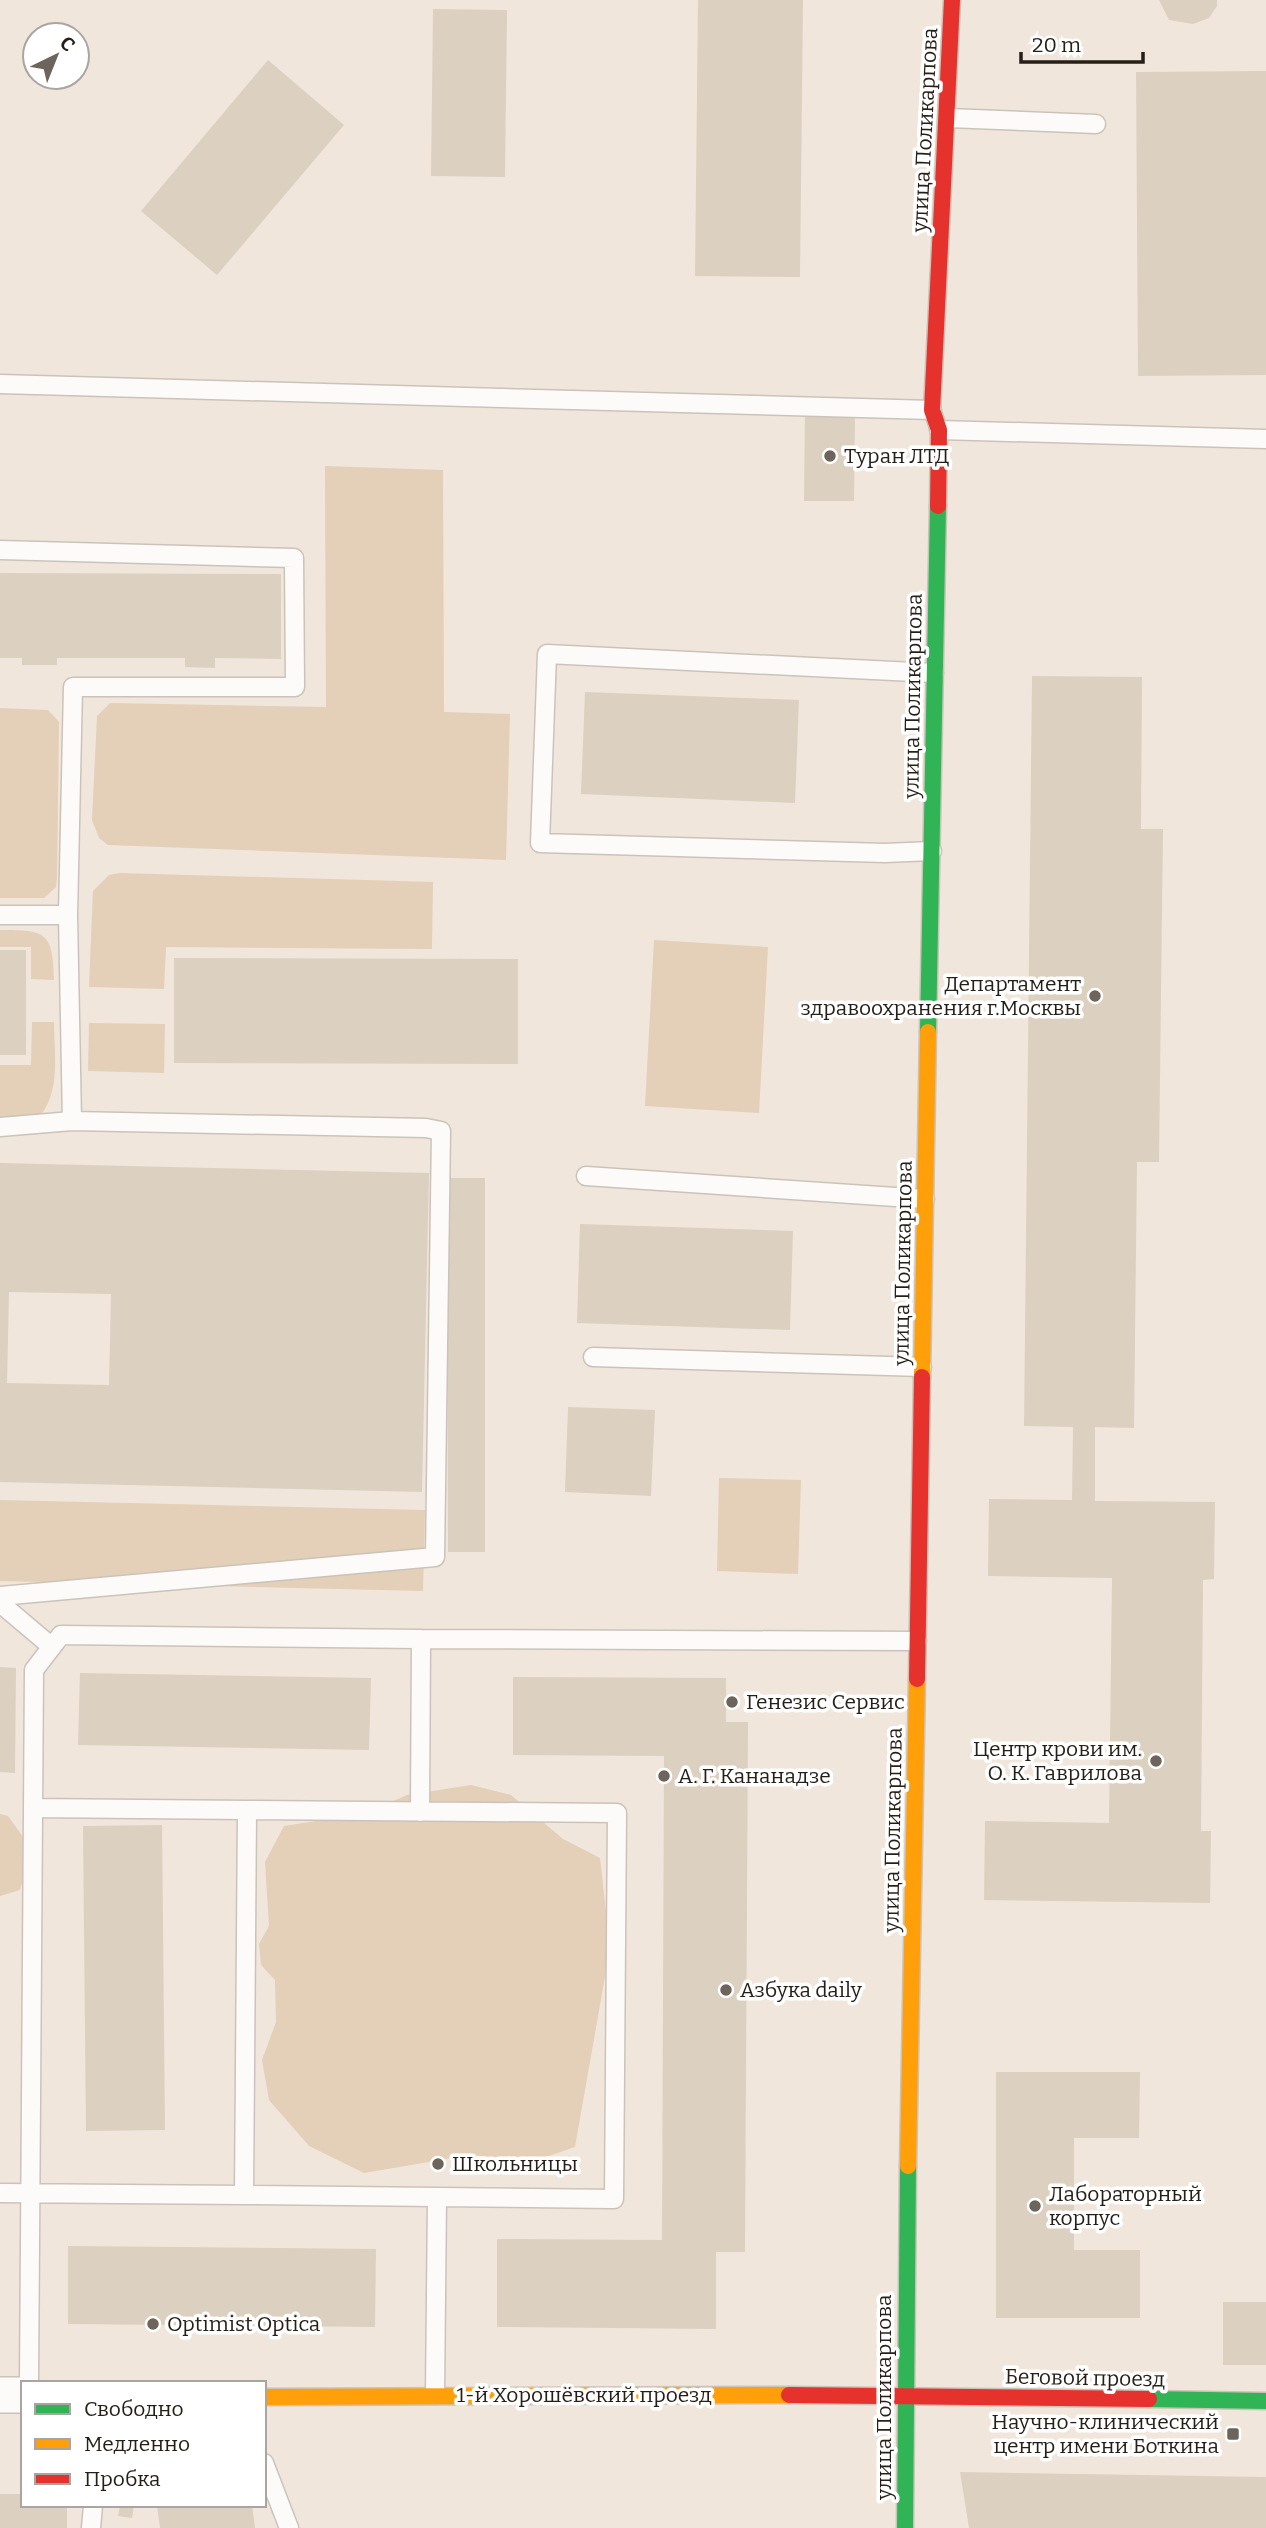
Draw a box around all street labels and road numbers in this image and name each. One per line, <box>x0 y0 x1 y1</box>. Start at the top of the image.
street label: улица Поликарпова <box>907 26 943 234</box>
street label: улица Поликарпова <box>898 593 928 800</box>
street label: улица Поликарпова <box>888 1160 918 1367</box>
street label: улица Поликарпова <box>878 1727 908 1934</box>
street label: улица Поликарпова <box>871 2294 897 2501</box>
street label: Беговой проезд <box>1005 2364 1166 2392</box>
street label: 1-й Хорошёвский проезд <box>456 2382 712 2408</box>

